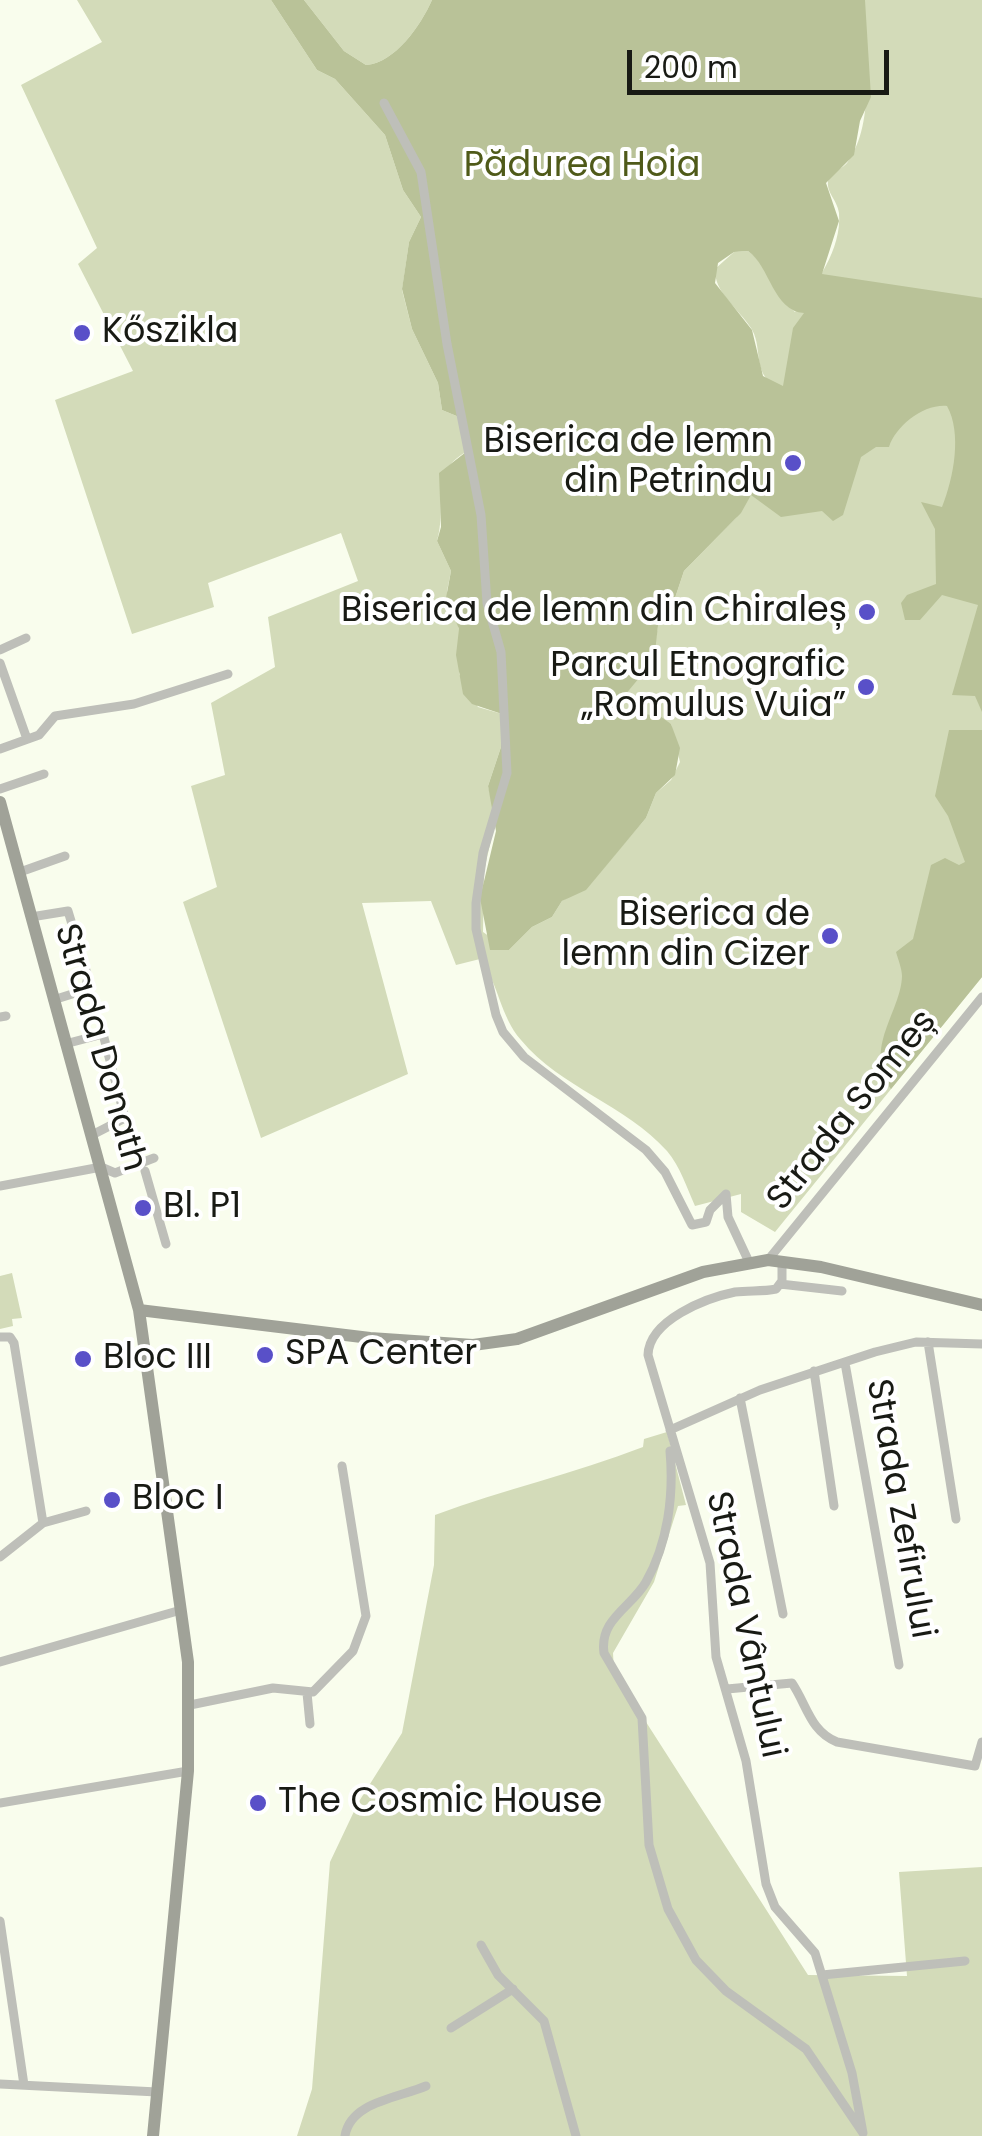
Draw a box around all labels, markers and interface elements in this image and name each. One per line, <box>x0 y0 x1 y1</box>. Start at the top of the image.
scale bar <box>632 30 894 92</box>
text: 200 m <box>644 46 738 89</box>
park label: Pădurea Hoia <box>464 146 700 188</box>
place label: Kőszikla <box>102 312 238 354</box>
marker: Kőszikla <box>71 322 93 344</box>
place label: Biserica de lemn din Petrindu <box>484 422 773 504</box>
marker: Biserica de lemn din Petrindu <box>782 452 804 474</box>
place label: Biserica de lemn din Chiraleș <box>341 591 847 633</box>
marker: Biserica de lemn din Chiraleș <box>856 601 878 623</box>
place label: Parcul Etnografic „Romulus Vuia” <box>550 646 846 728</box>
marker: Parcul Etnografic „Romulus Vuia” <box>855 676 877 698</box>
place label: Biserica de lemn din Cizer <box>562 895 810 977</box>
street label: Strada Donath <box>44 920 154 1176</box>
marker: Biserica de lemn din Cizer <box>819 925 841 947</box>
street label: Strada Someș <box>759 1002 947 1220</box>
place label: Bl. P1 <box>163 1187 241 1229</box>
marker: Bl. P1 <box>132 1197 154 1219</box>
place label: SPA Center <box>285 1334 477 1376</box>
place label: Bloc III <box>103 1338 212 1380</box>
marker: SPA Center <box>254 1344 276 1366</box>
marker: Bloc III <box>72 1348 94 1370</box>
street label: Strada Zefirului <box>856 1376 942 1642</box>
place label: Bloc I <box>132 1479 224 1521</box>
street label: Strada Vântului <box>695 1488 793 1762</box>
marker: Bloc I <box>101 1489 123 1511</box>
place label: The Cosmic House <box>278 1782 602 1824</box>
marker: The Cosmic House <box>247 1792 269 1814</box>

